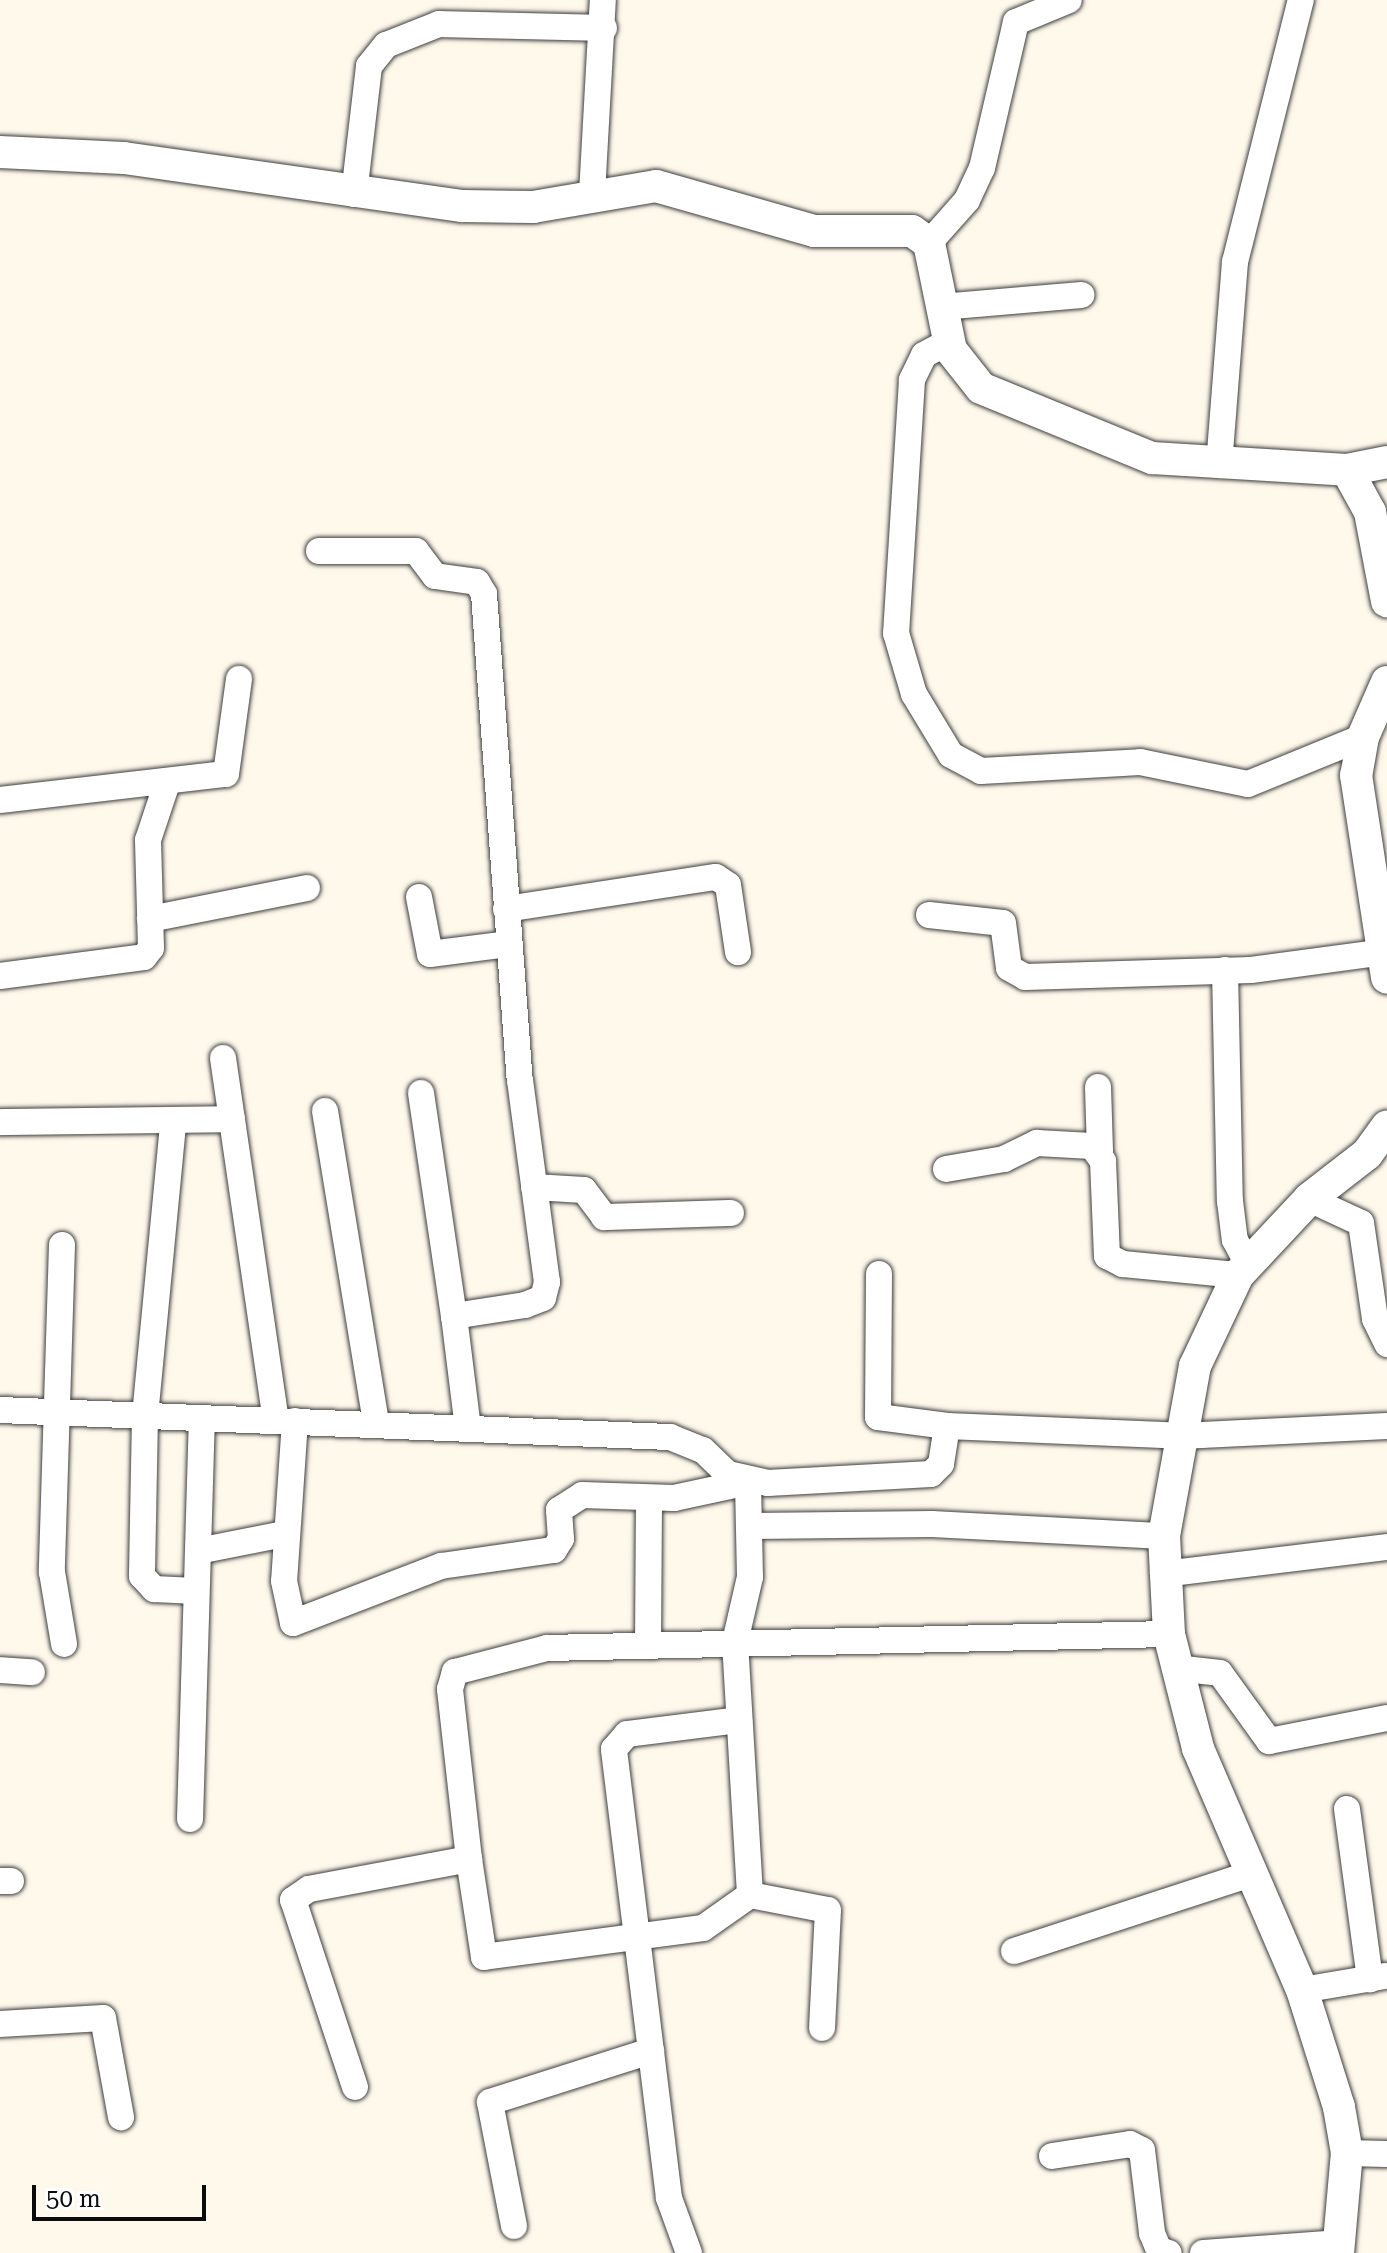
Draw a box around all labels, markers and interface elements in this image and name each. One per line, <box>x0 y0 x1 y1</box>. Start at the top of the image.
scale bar <box>36 2169 210 2219</box>
text: 50 m <box>46 2185 101 2213</box>

